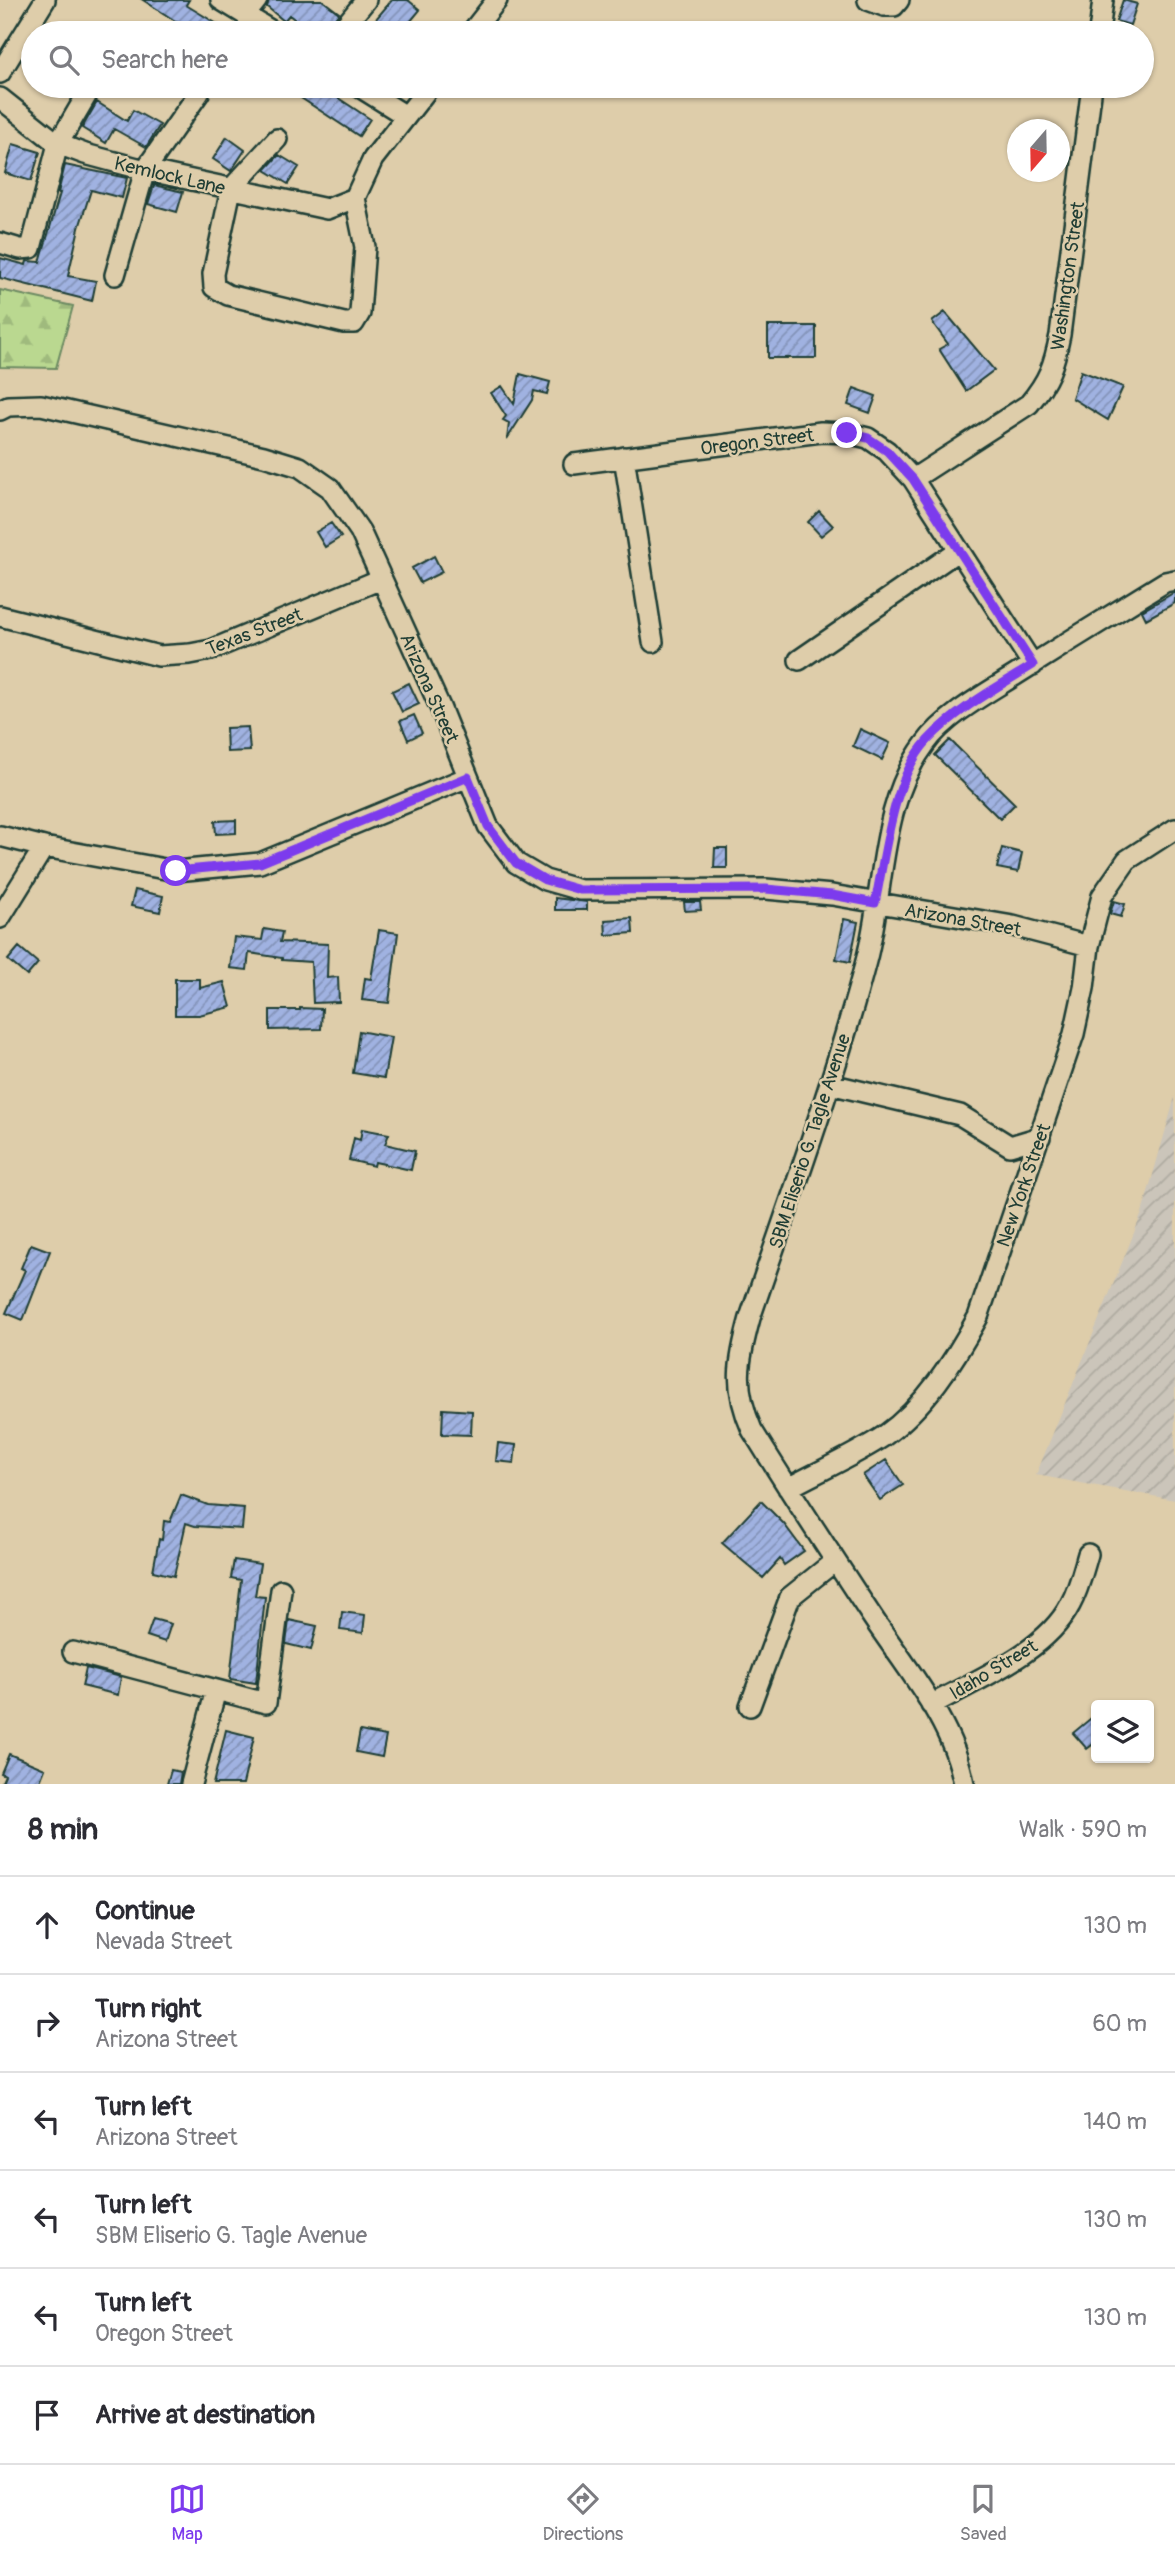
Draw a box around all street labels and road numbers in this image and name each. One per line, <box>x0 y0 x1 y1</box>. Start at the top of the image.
street label: Kemlock Lane <box>112 152 228 201</box>
street label: Washington Street <box>1046 200 1090 352</box>
street label: Oregon Street <box>699 423 815 461</box>
street label: Texas Street <box>203 602 306 661</box>
street label: Arizona Street <box>394 630 464 747</box>
street label: Arizona Street <box>903 898 1023 942</box>
street label: SBM Eliserio G. Tagle Avenue <box>764 1030 856 1252</box>
street label: New York Street <box>992 1120 1056 1250</box>
street label: Idaho Street <box>945 1634 1042 1705</box>

